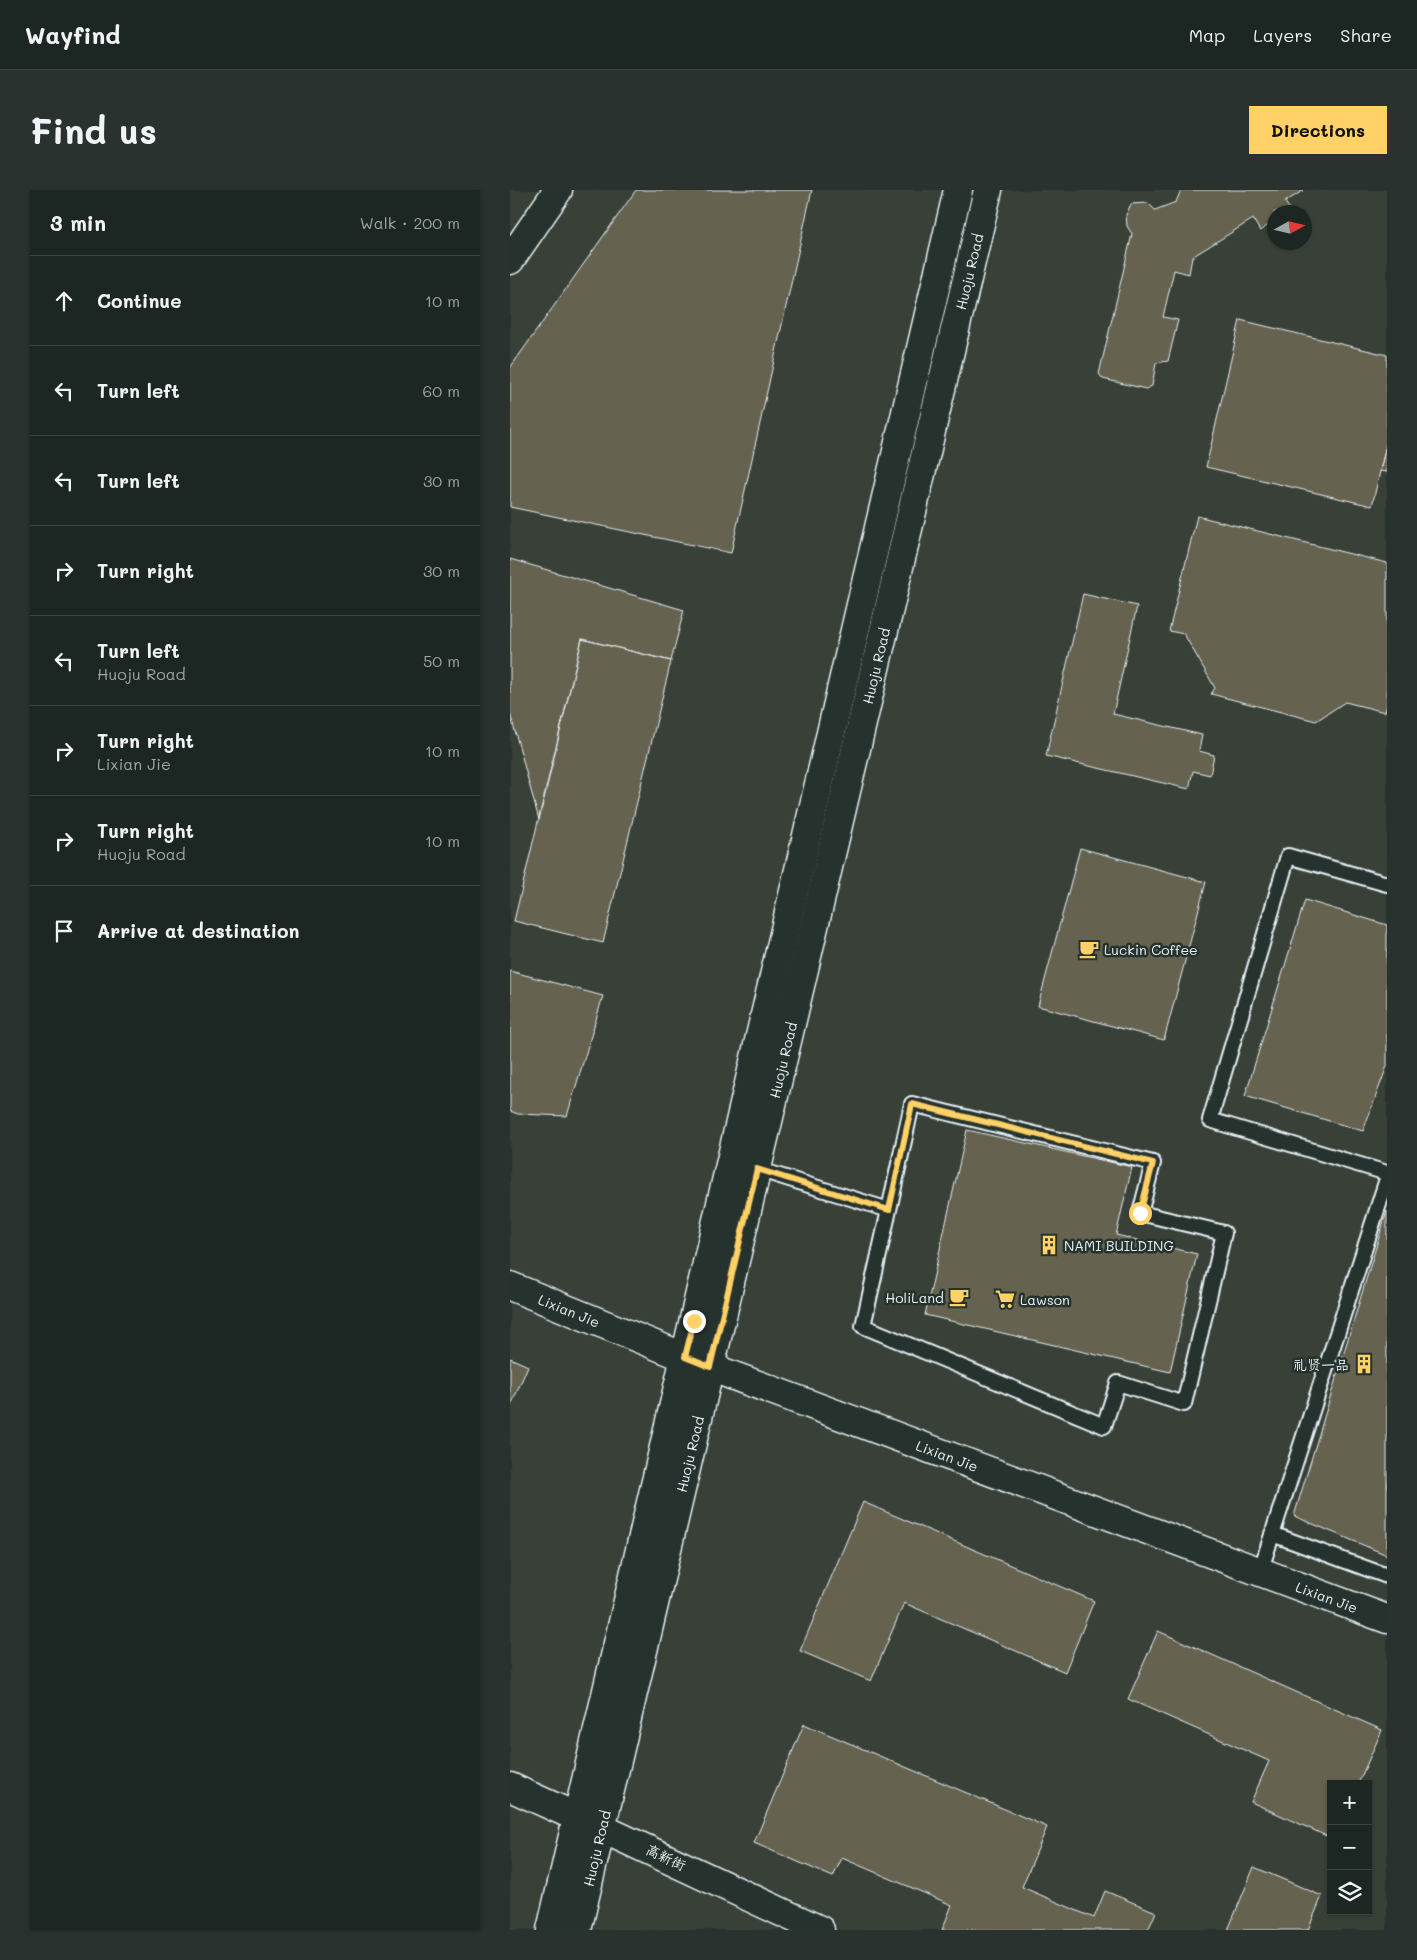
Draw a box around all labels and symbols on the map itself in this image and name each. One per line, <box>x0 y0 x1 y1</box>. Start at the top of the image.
north arrow <box>1267 205 1312 250</box>
street label: Huoju Road <box>951 232 987 312</box>
street label: Huoju Road <box>857 626 894 706</box>
cafe icon: Luckin Coffee <box>1078 938 1100 960</box>
place label: Luckin Coffee <box>1104 940 1198 959</box>
street label: Huoju Road <box>764 1020 801 1100</box>
route start <box>1129 1202 1152 1225</box>
building icon: NAMI BUILDING <box>1038 1234 1060 1256</box>
place label: NAMI BUILDING <box>1064 1236 1174 1255</box>
cafe icon: HoliLand <box>948 1286 970 1308</box>
place label: HoliLand <box>885 1288 944 1307</box>
supermarket icon: Lawson <box>994 1288 1016 1310</box>
street label: Lixian Jie <box>536 1289 603 1331</box>
place label: Lawson <box>1020 1290 1070 1309</box>
route end <box>683 1310 706 1333</box>
building icon: 礼贤一品 <box>1353 1353 1375 1375</box>
place label: 礼贤一品 <box>1293 1355 1349 1374</box>
street label: Huoju Road <box>671 1414 708 1494</box>
street label: Lixian Jie <box>914 1435 981 1476</box>
street label: Lixian Jie <box>1293 1576 1361 1617</box>
street label: Huoju Road <box>578 1808 615 1888</box>
street label: 高新街 <box>643 1840 689 1874</box>

